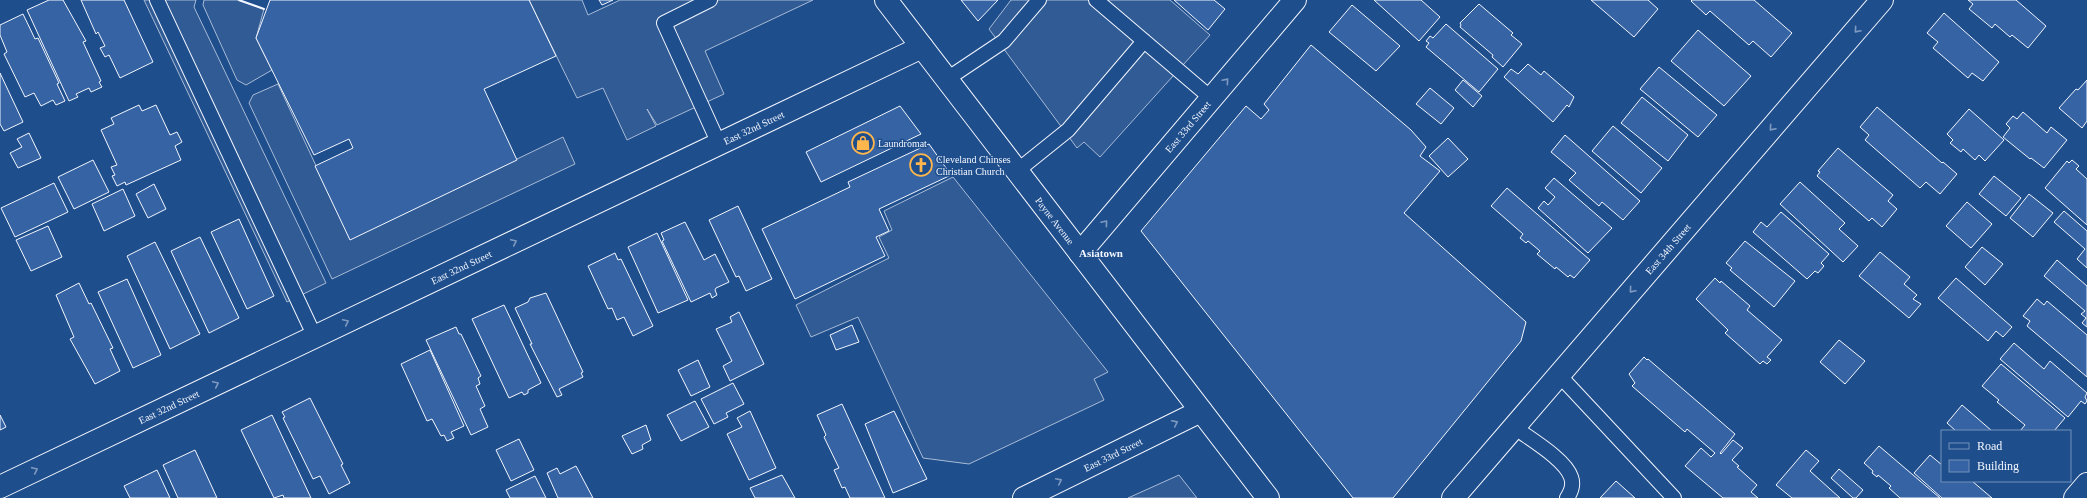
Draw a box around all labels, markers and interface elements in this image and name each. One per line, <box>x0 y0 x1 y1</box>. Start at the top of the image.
one-way arrow <box>1854 25 1861 32</box>
one-way arrow <box>1221 79 1228 86</box>
street label: East 33rd Street <box>1163 98 1213 154</box>
street label: East 32nd Street <box>722 108 786 146</box>
one-way arrow <box>1769 123 1776 131</box>
shop icon: Laundromat <box>850 130 876 156</box>
place label: Laundromat <box>878 138 927 149</box>
church icon: Cleveland Chinses Christian Church <box>908 152 934 178</box>
place label: Cleveland Chinses Christian Church <box>936 154 1011 177</box>
street label: Payne Avenue <box>1034 195 1077 247</box>
one-way arrow <box>1101 221 1108 228</box>
street label: East 34th Street <box>1643 221 1693 276</box>
one-way arrow <box>509 239 517 247</box>
district label: Asiatown <box>1079 247 1123 259</box>
street label: East 32nd Street <box>429 248 493 286</box>
one-way arrow <box>1630 286 1637 293</box>
one-way arrow <box>341 319 349 327</box>
one-way arrow <box>211 381 219 389</box>
street label: East 32nd Street <box>137 387 201 426</box>
one-way arrow <box>1171 420 1179 428</box>
legend <box>1941 430 2071 482</box>
street label: East 33rd Street <box>1082 435 1144 473</box>
text: Road <box>1977 439 2002 453</box>
text: Building <box>1977 459 2019 473</box>
one-way arrow <box>31 467 39 475</box>
one-way arrow <box>1054 478 1062 486</box>

